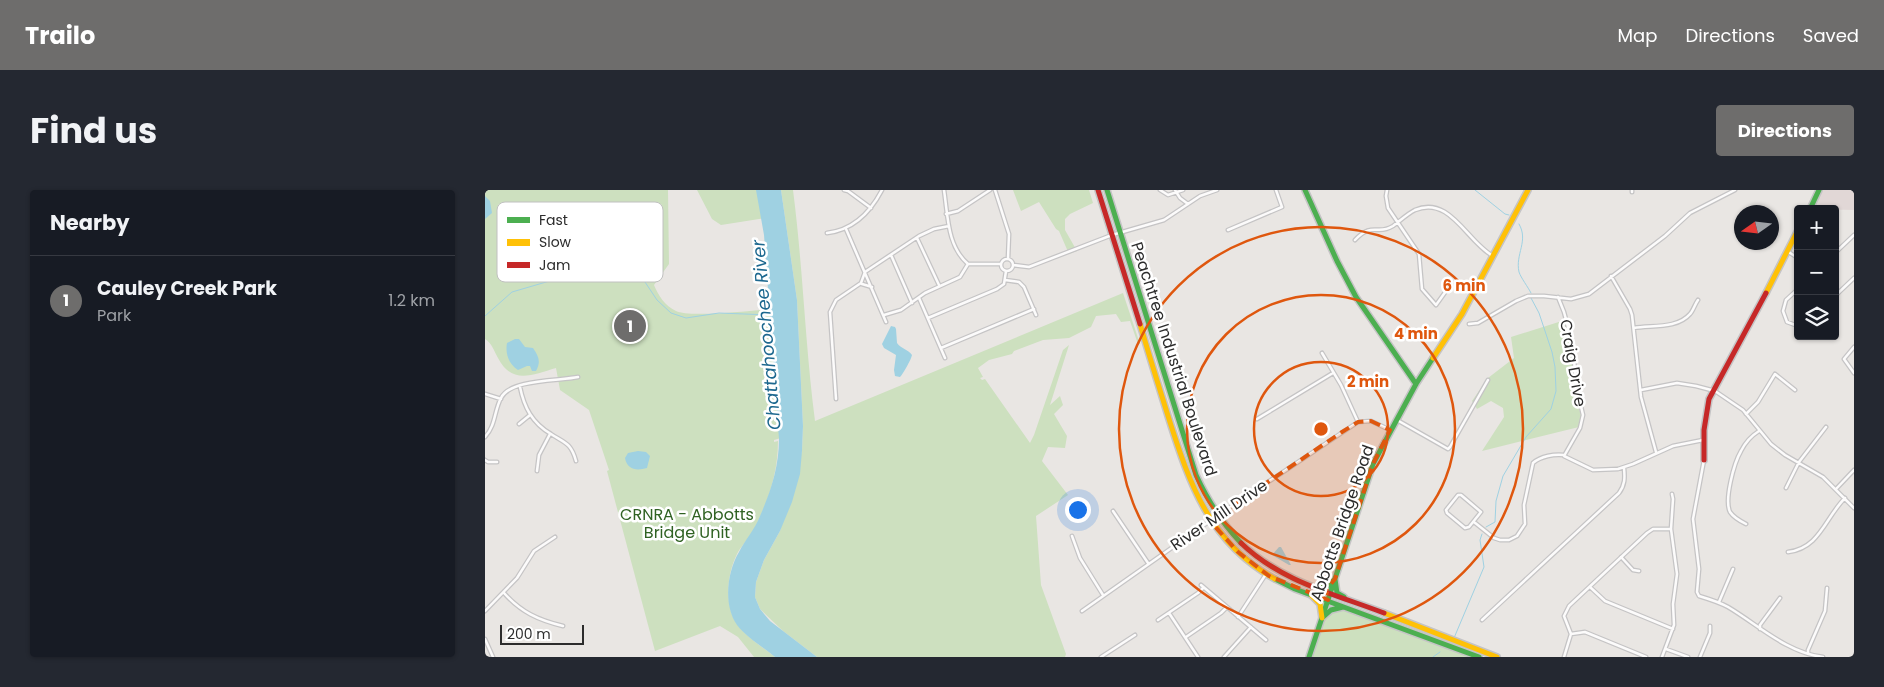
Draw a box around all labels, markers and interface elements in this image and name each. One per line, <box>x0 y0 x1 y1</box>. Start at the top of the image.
text: Trailo <box>25 19 95 52</box>
text: Map <box>1618 23 1657 48</box>
text: Directions <box>1685 23 1775 48</box>
text: Saved <box>1803 23 1859 48</box>
button: Directions <box>1716 105 1854 156</box>
text: Find us <box>30 106 157 155</box>
legend <box>497 202 663 282</box>
north arrow <box>1734 205 1779 250</box>
map controls <box>1794 205 1839 340</box>
button: + <box>1794 205 1839 250</box>
text: Nearby <box>50 208 130 237</box>
text: Fast <box>539 210 568 230</box>
text: Slow <box>539 232 572 252</box>
water label: Chattahoochee River <box>745 238 787 431</box>
street label: Peachtree Industrial Boulevard <box>1125 239 1223 479</box>
button: − <box>1794 250 1839 295</box>
text: Jam <box>539 255 570 275</box>
text: Cauley Creek Park <box>97 275 277 302</box>
text: 6 min <box>1442 275 1486 296</box>
text: 1 <box>63 289 69 312</box>
text: 1.2 km <box>388 289 435 312</box>
button: layers <box>1794 295 1839 340</box>
text: Park <box>97 304 131 327</box>
pin: 1 <box>614 307 646 345</box>
street label: Craig Drive <box>1554 318 1592 409</box>
text: 4 min <box>1394 323 1438 344</box>
text: 2 min <box>1347 371 1389 392</box>
centre of rings <box>1312 420 1330 438</box>
street label: Abbotts Bridge Road <box>1304 442 1380 604</box>
street label: River Mill Drive <box>1166 474 1272 556</box>
your location <box>1065 497 1091 523</box>
park label: CRNRA - Abbotts Bridge Unit <box>620 503 754 544</box>
scale bar <box>500 622 584 645</box>
text: 200 m <box>507 624 551 644</box>

